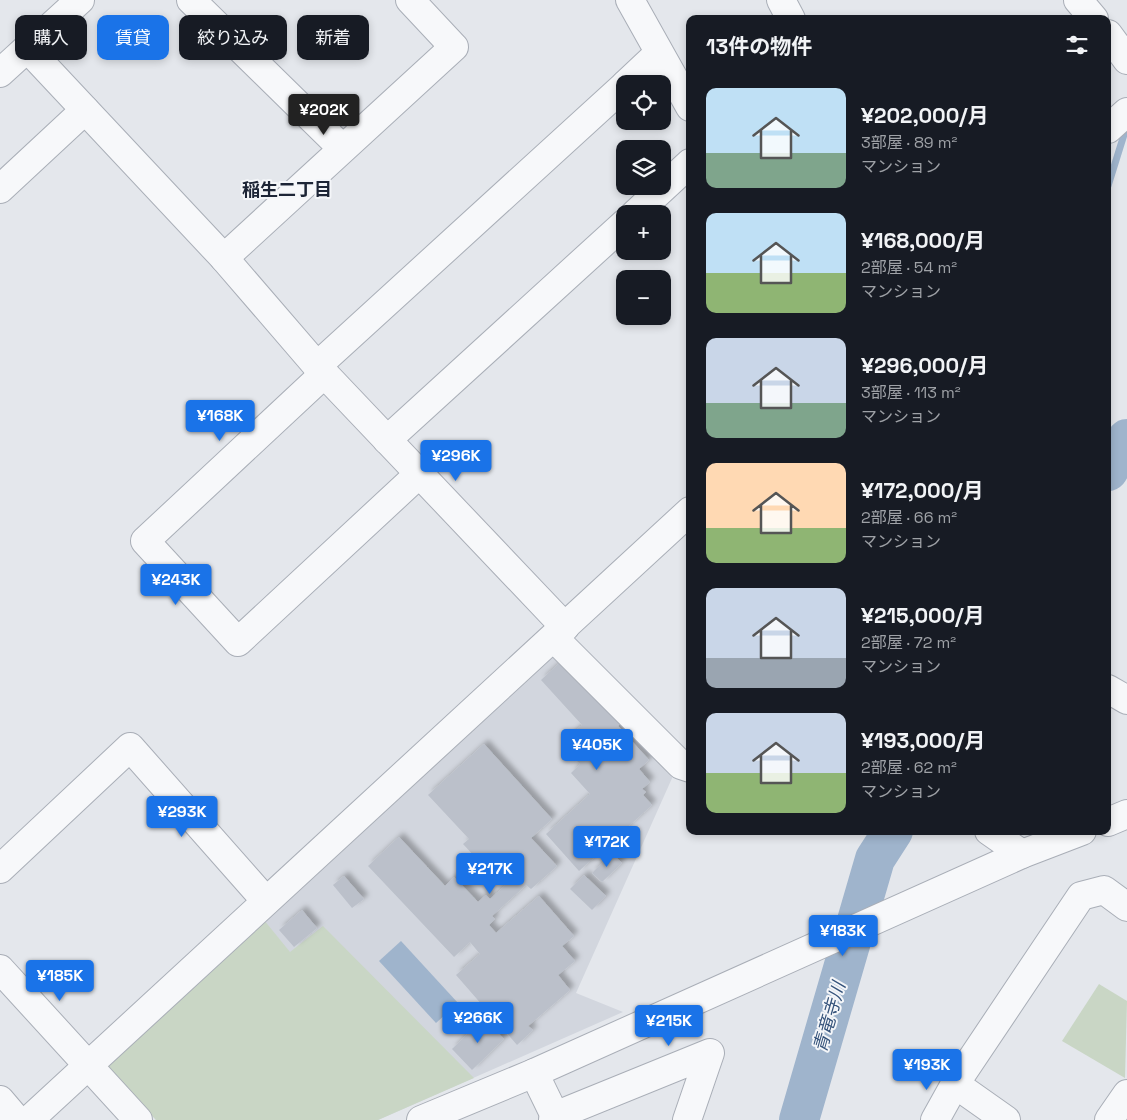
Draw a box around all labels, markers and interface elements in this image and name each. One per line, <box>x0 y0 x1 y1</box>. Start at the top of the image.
chip: 購入 <box>15 15 87 60</box>
chip: 賃貸 <box>97 15 169 60</box>
chip: 絞り込み <box>179 15 287 60</box>
chip: 新着 <box>297 15 369 60</box>
icon: filters <box>1063 31 1091 59</box>
text: 13件の物件 <box>706 33 812 60</box>
map controls <box>616 75 671 325</box>
button: locate <box>616 75 671 130</box>
pin: ¥202K <box>289 94 359 136</box>
text: ¥202K <box>299 99 349 120</box>
text: ¥202,000/月 <box>861 102 988 129</box>
icon: home <box>746 108 806 168</box>
text: 3部屋 · 89 m² <box>861 132 957 153</box>
button: layers <box>616 140 671 195</box>
text: マンション <box>861 156 941 177</box>
district label: 稲生二丁目 <box>242 178 332 201</box>
button: + <box>616 205 671 260</box>
text: ¥168,000/月 <box>861 227 985 254</box>
icon: home <box>746 233 806 293</box>
text: 2部屋 · 54 m² <box>861 257 957 278</box>
button: − <box>616 270 671 325</box>
text: マンション <box>861 281 941 302</box>
text: ¥296,000/月 <box>861 352 988 379</box>
icon: home <box>746 358 806 418</box>
text: 3部屋 · 113 m² <box>861 382 961 403</box>
pin: ¥168K <box>185 400 255 442</box>
text: ¥168K <box>197 405 243 426</box>
text: マンション <box>861 406 941 427</box>
pin: ¥296K <box>421 440 491 482</box>
text: ¥296K <box>431 445 481 466</box>
text: ¥172,000/月 <box>861 477 983 504</box>
icon: home <box>746 483 806 543</box>
text: 2部屋 · 66 m² <box>861 507 957 528</box>
text: マンション <box>861 531 941 552</box>
pin: ¥243K <box>141 564 211 606</box>
text: ¥243K <box>151 569 201 590</box>
text: ¥215,000/月 <box>861 602 984 629</box>
icon: home <box>746 608 806 668</box>
text: 2部屋 · 72 m² <box>861 632 956 653</box>
text: マンション <box>861 656 941 677</box>
text: ¥193,000/月 <box>861 727 985 754</box>
pin: ¥405K <box>562 728 632 771</box>
icon: home <box>746 733 806 793</box>
text: ¥405K <box>572 734 622 755</box>
text: 2部屋 · 62 m² <box>861 757 957 778</box>
text: マンション <box>861 781 941 802</box>
pin: ¥293K <box>147 796 217 838</box>
text: ¥293K <box>158 801 207 822</box>
pin: ¥172K <box>572 826 642 868</box>
text: ¥172K <box>584 831 630 852</box>
pin: ¥217K <box>455 852 525 895</box>
text: ¥217K <box>467 858 513 879</box>
pin: ¥183K <box>808 914 878 957</box>
text: ¥183K <box>820 920 866 941</box>
pin: ¥185K <box>25 960 95 1002</box>
text: ¥185K <box>37 965 83 986</box>
water label: 青竜寺川 <box>808 977 851 1055</box>
pin: ¥266K <box>443 1002 513 1044</box>
pin: ¥215K <box>634 1004 704 1047</box>
text: ¥266K <box>453 1007 503 1028</box>
text: ¥215K <box>646 1010 692 1031</box>
pin: ¥193K <box>892 1048 962 1091</box>
text: ¥193K <box>904 1054 950 1075</box>

